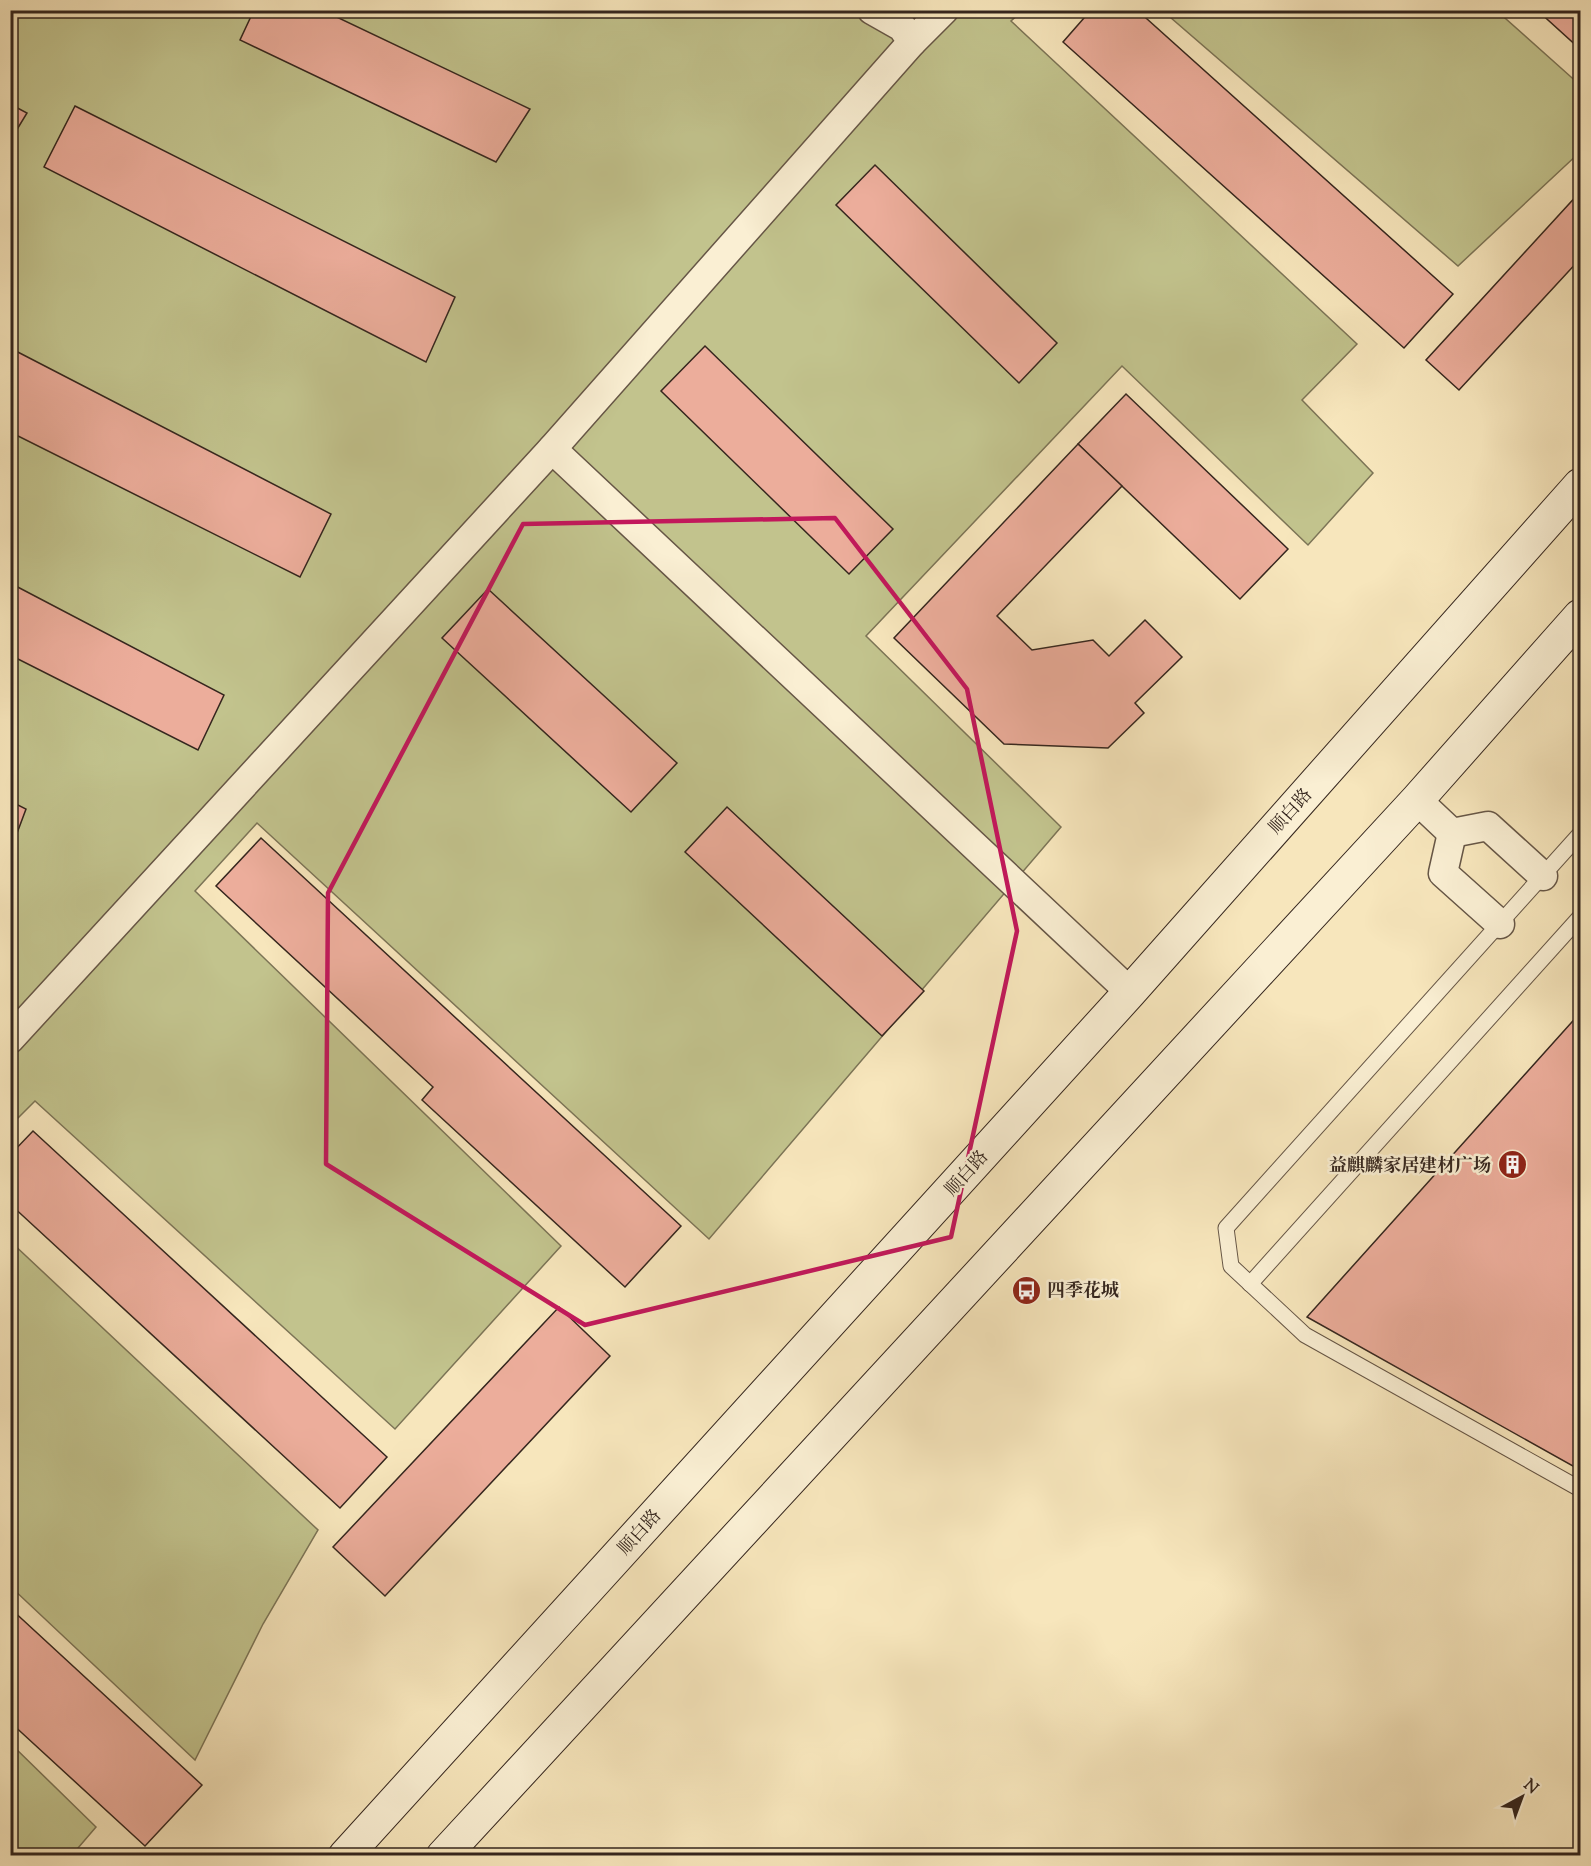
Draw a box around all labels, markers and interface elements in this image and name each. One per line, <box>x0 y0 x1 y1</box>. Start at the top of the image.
street label: 顺白路 <box>1264 784 1319 841</box>
street label: 顺白路 <box>940 1146 995 1203</box>
building icon: 益麒麟家居建材广场 <box>1496 1149 1528 1181</box>
place label: 益麒麟家居建材广场 <box>1329 1154 1491 1180</box>
bus stop icon: 四季花城 <box>1010 1274 1042 1306</box>
place label: 四季花城 <box>1047 1279 1119 1305</box>
street label: 顺白路 <box>613 1505 668 1562</box>
north arrow <box>1492 1767 1552 1827</box>
text: N <box>1518 1775 1543 1801</box>

